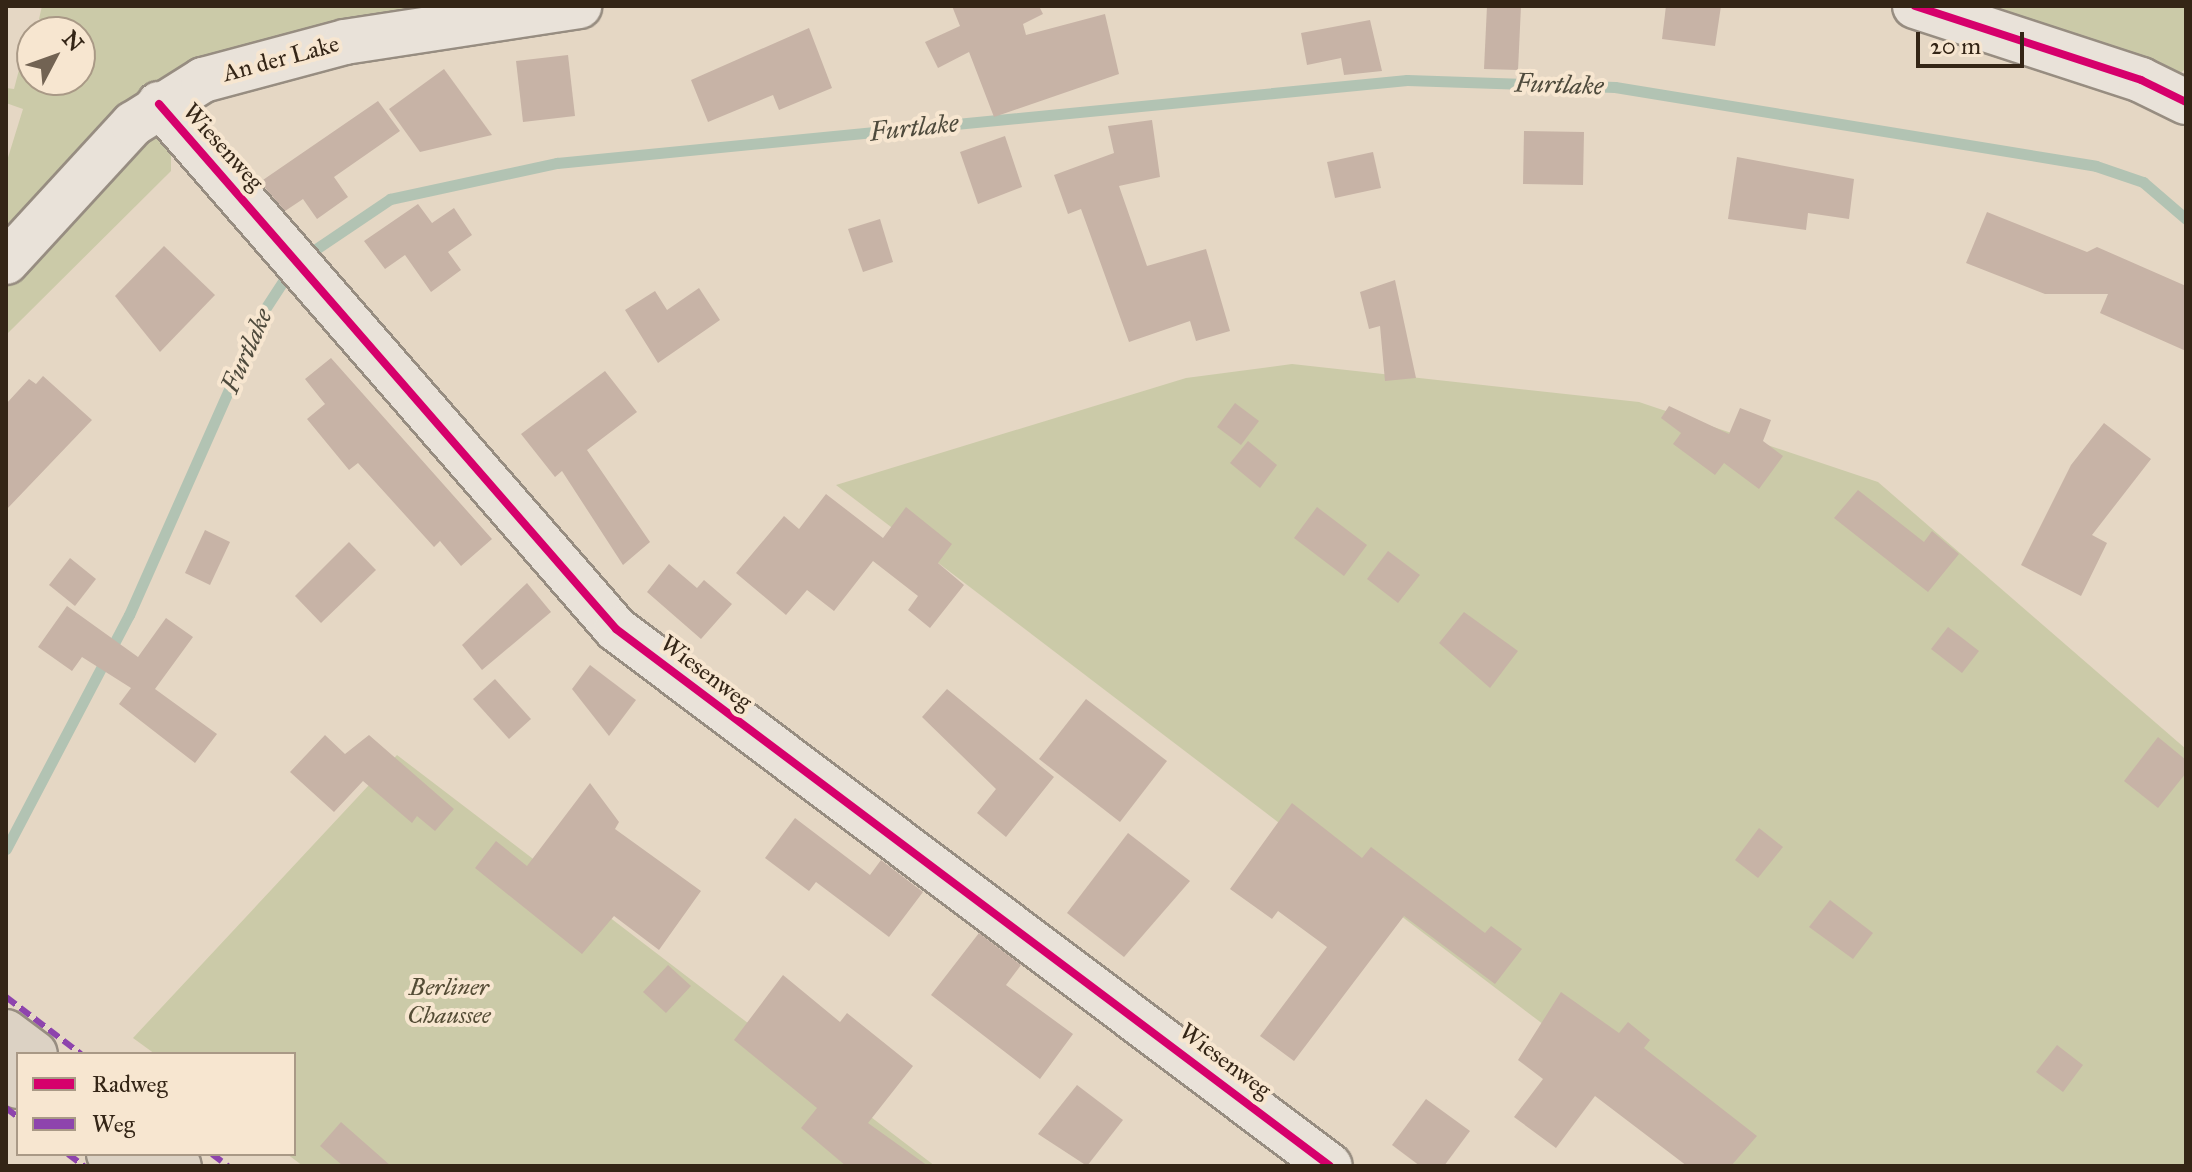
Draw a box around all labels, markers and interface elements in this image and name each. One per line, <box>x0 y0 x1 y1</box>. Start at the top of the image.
north arrow <box>16 16 96 96</box>
scale bar <box>1920 16 2028 66</box>
text: N <box>57 25 89 57</box>
street label: An der Lake <box>220 30 342 88</box>
text: 20 m <box>1930 31 1981 61</box>
water label: Furtlake <box>1514 68 1604 102</box>
street label: Wiesenweg <box>176 97 270 197</box>
water label: Furtlake <box>868 108 960 148</box>
water label: Furtlake <box>215 304 279 398</box>
street label: Wiesenweg <box>654 629 758 717</box>
park label: Berliner Chaussee <box>407 974 491 1030</box>
street label: Wiesenweg <box>1173 1017 1277 1105</box>
legend <box>16 1052 296 1156</box>
text: Radweg <box>92 1069 168 1099</box>
text: Weg <box>92 1109 135 1139</box>

